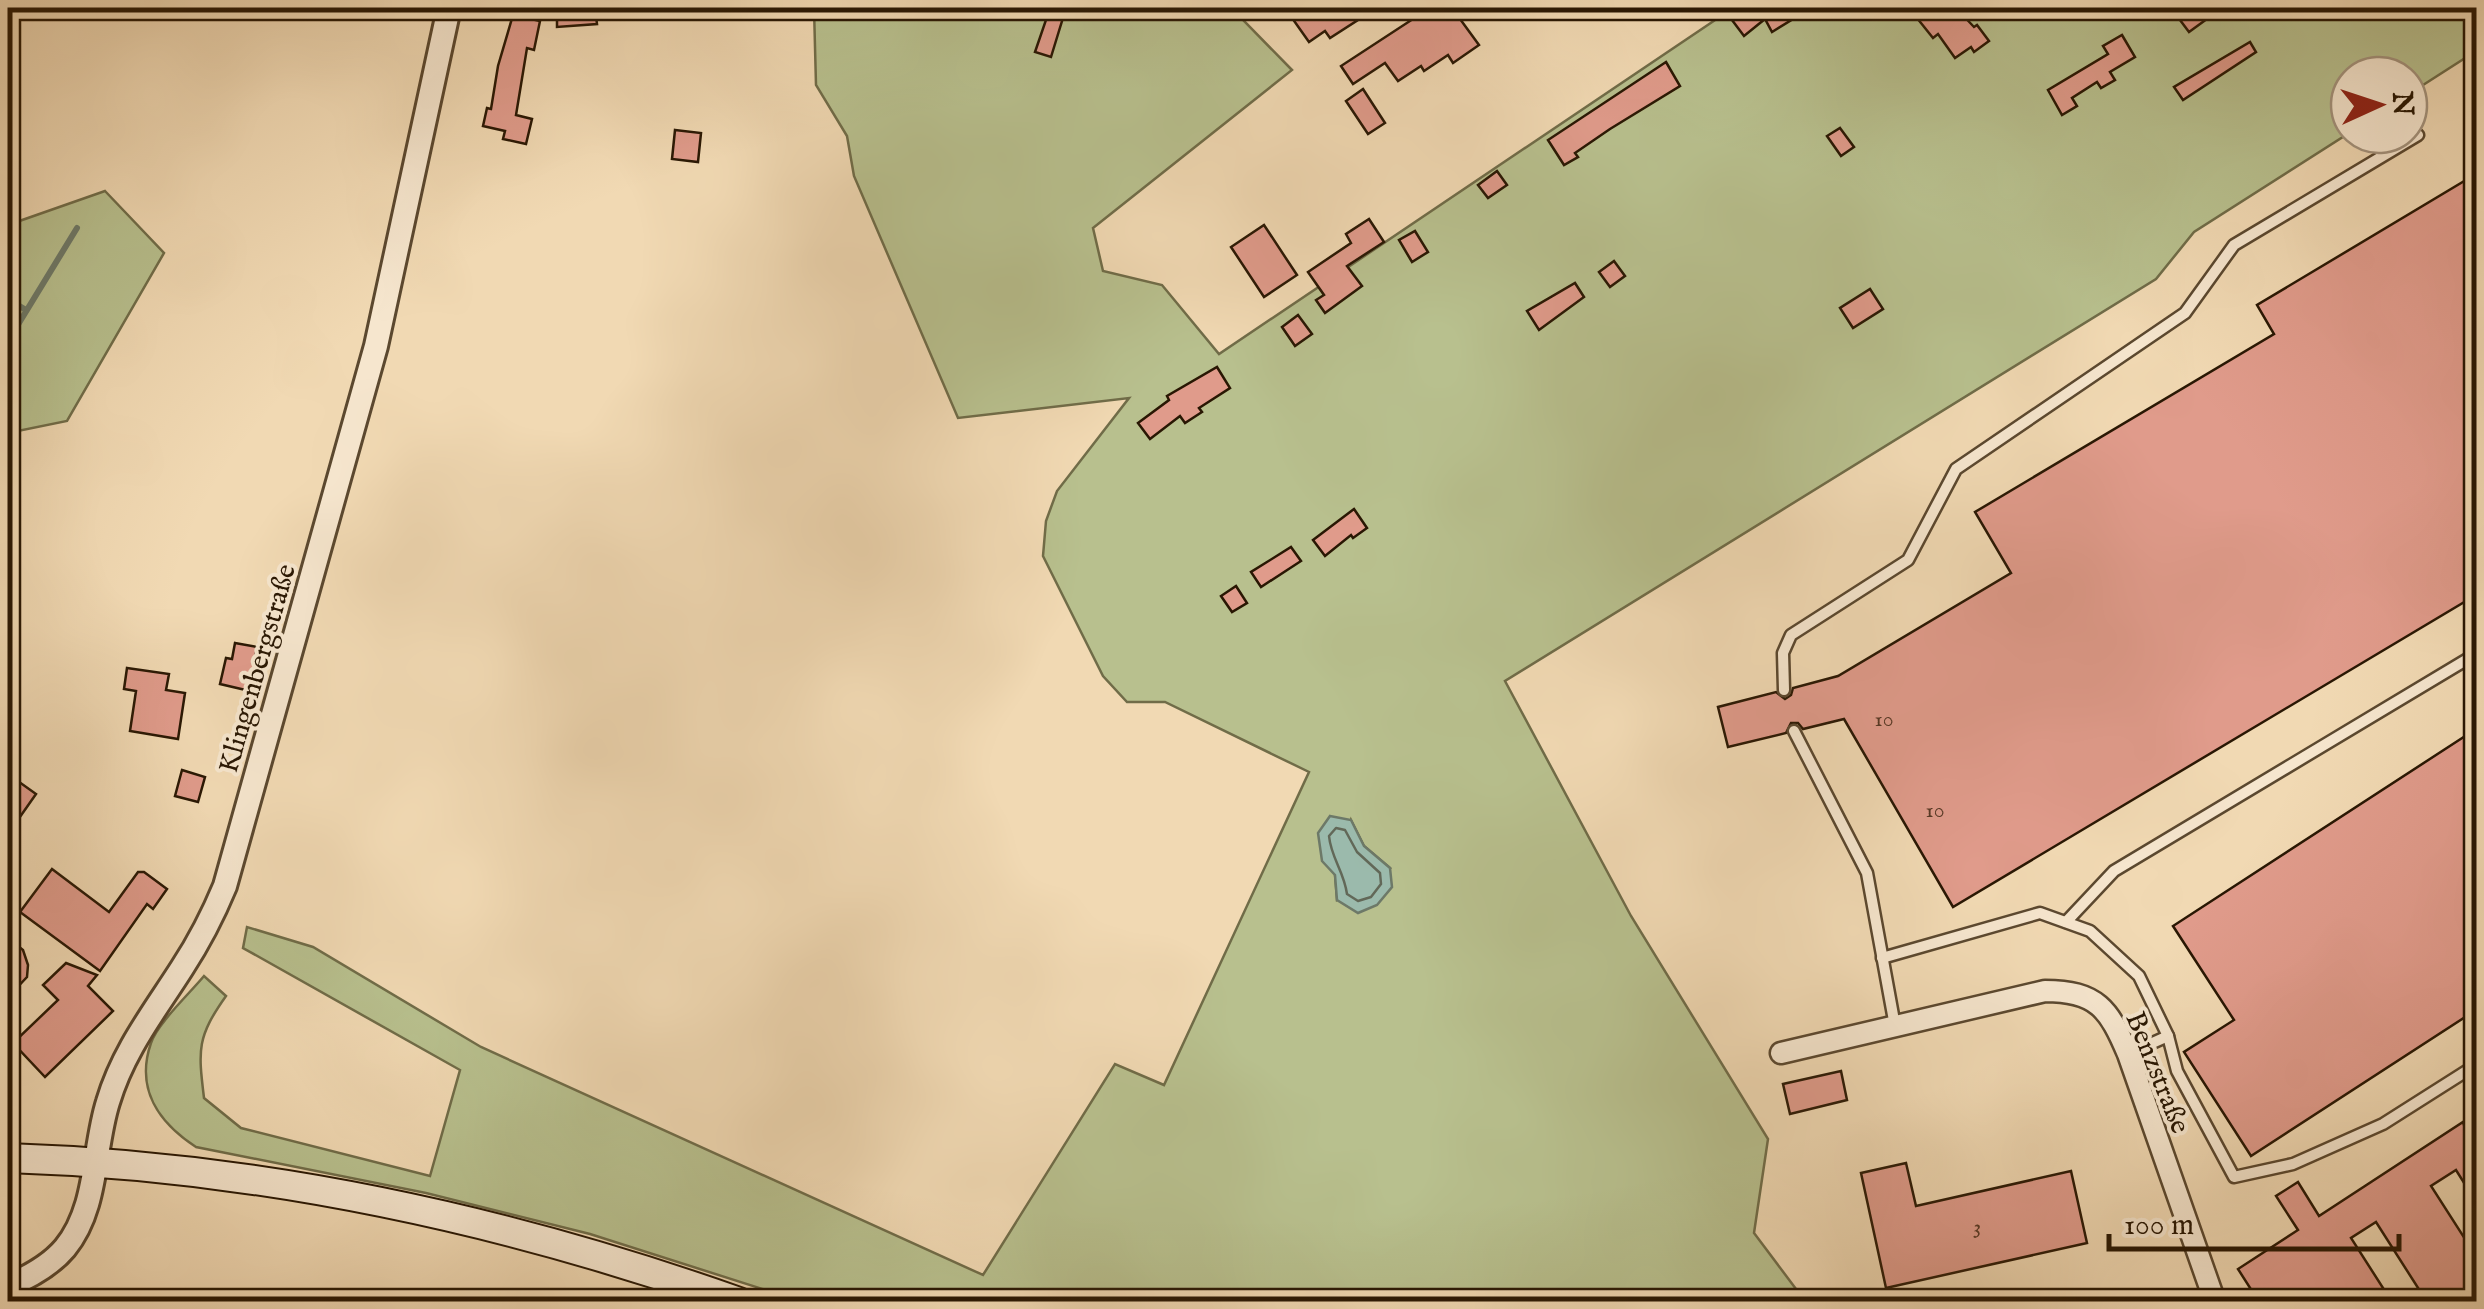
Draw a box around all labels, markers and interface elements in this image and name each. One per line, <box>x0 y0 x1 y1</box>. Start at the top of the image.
north arrow <box>2329 55 2429 155</box>
text: N <box>2383 90 2420 117</box>
street label: Klingenbergstraße <box>212 560 305 777</box>
house number: 10 <box>1875 706 1893 734</box>
house number: 10 <box>1926 797 1944 825</box>
street label: Benzstraße <box>2116 1007 2197 1139</box>
scale bar <box>2109 1189 2399 1251</box>
text: 100 m <box>2124 1207 2194 1245</box>
house number: 3 <box>1973 1213 1981 1241</box>

